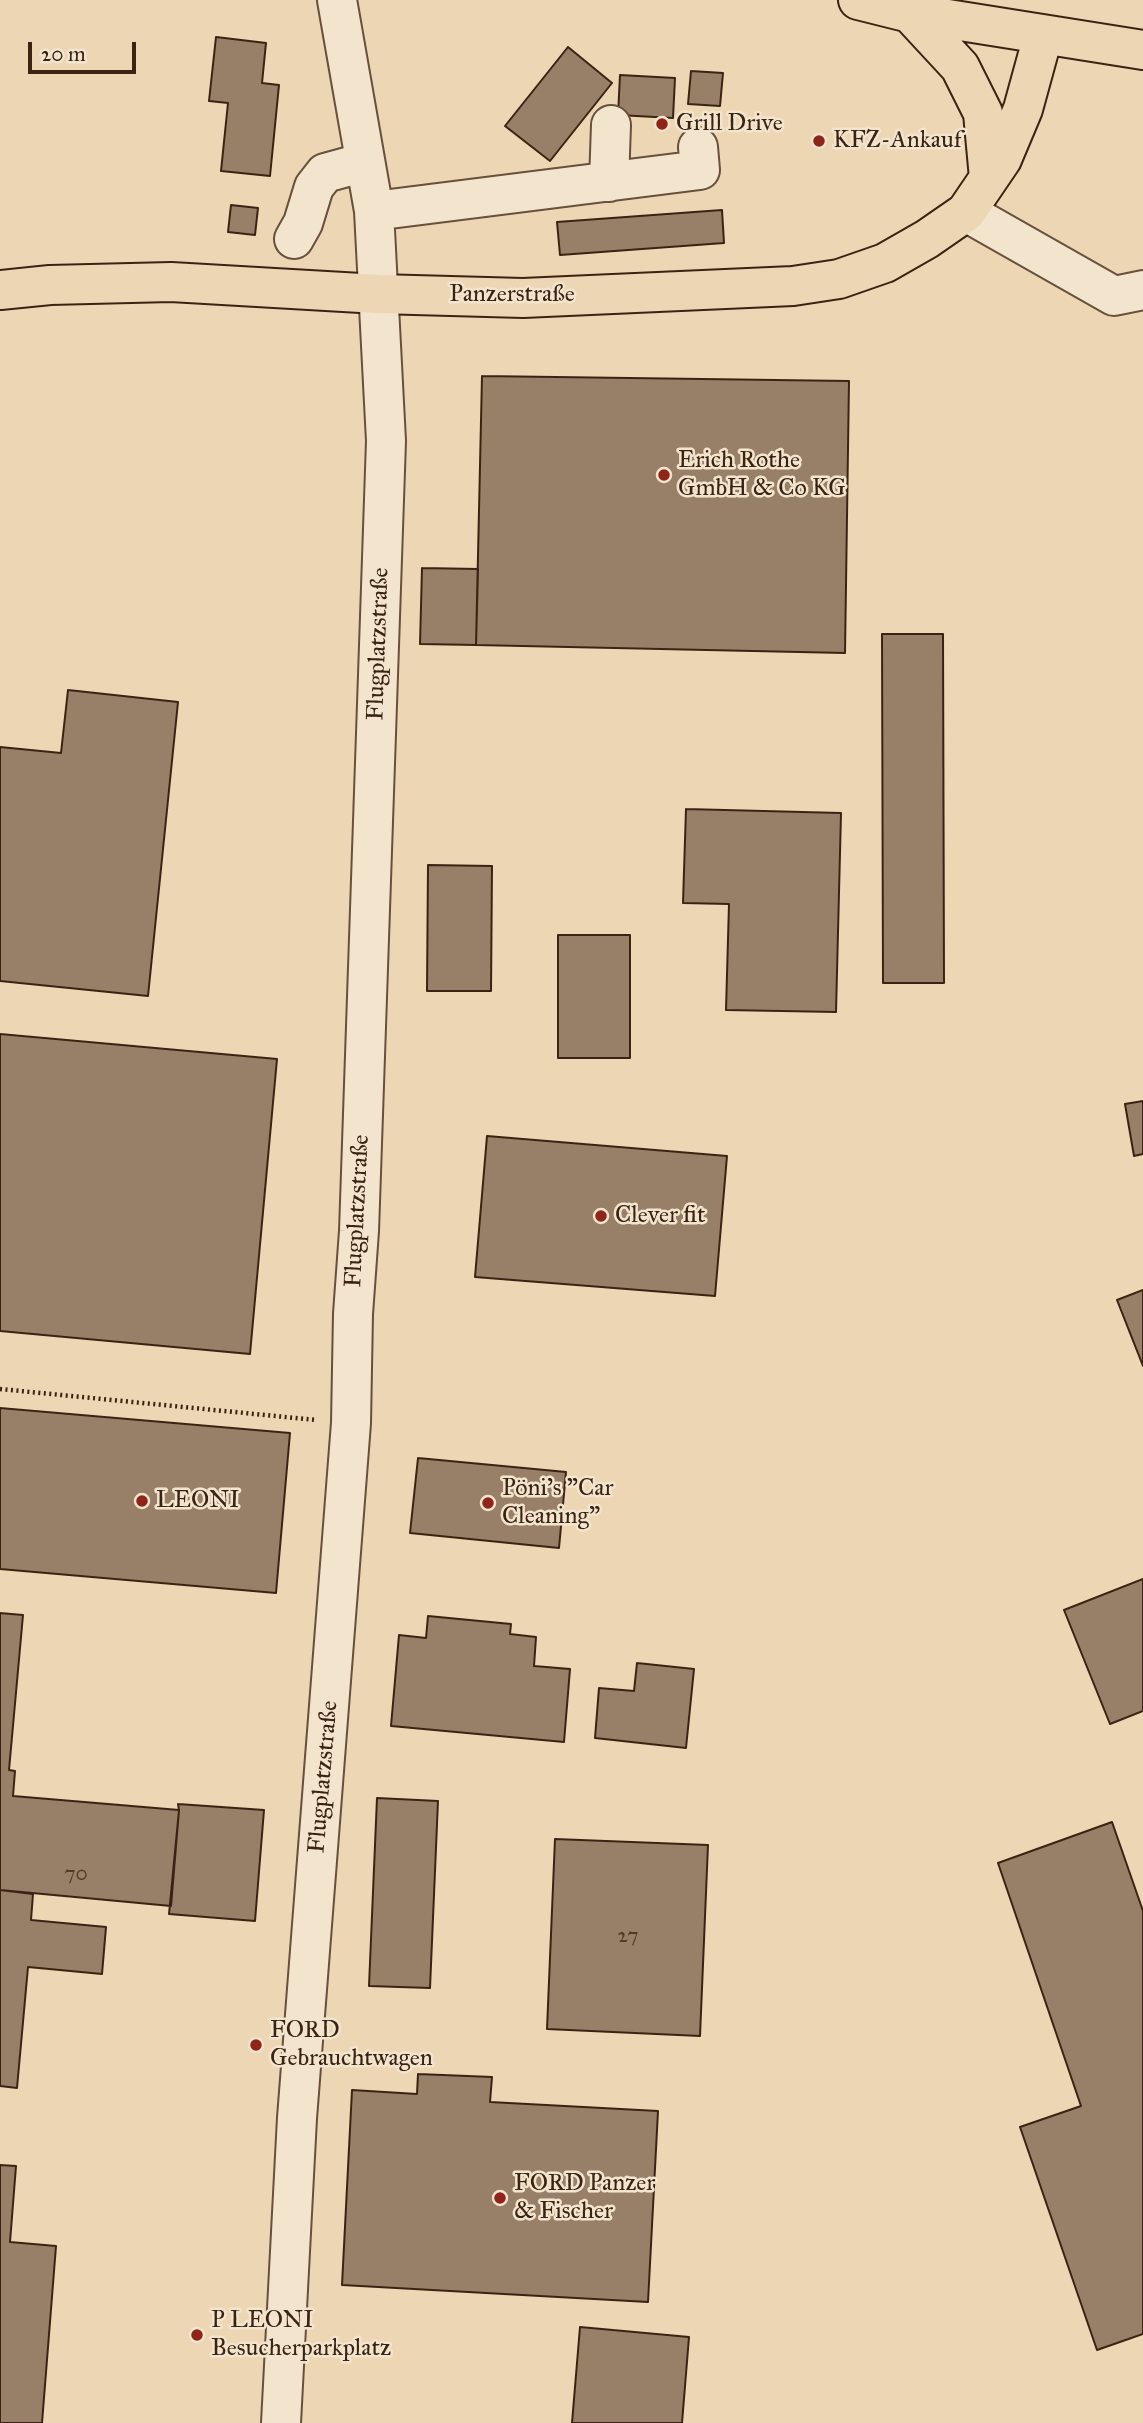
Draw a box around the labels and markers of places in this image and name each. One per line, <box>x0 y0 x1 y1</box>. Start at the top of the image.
place label: Grill Drive <box>676 110 783 138</box>
marker: Grill Drive <box>654 116 670 132</box>
place label: KFZ-Ankauf <box>833 127 962 155</box>
marker: KFZ-Ankauf <box>811 133 827 149</box>
place label: Erich Rothe GmbH & Co KG <box>678 447 846 503</box>
marker: Erich Rothe GmbH & Co KG <box>656 467 672 483</box>
place label: Clever fit <box>615 1202 705 1230</box>
marker: Clever fit <box>593 1208 609 1224</box>
place label: Pöni's "Car Cleaning" <box>502 1475 613 1531</box>
place label: LEONI <box>156 1487 240 1515</box>
marker: LEONI <box>134 1493 150 1509</box>
marker: Pöni's "Car Cleaning" <box>480 1495 496 1511</box>
place label: FORD Gebrauchtwagen <box>270 2017 433 2073</box>
marker: FORD Gebrauchtwagen <box>248 2037 264 2053</box>
place label: FORD Panzer & Fischer <box>514 2170 655 2226</box>
marker: FORD Panzer & Fischer <box>492 2190 508 2206</box>
place label: P LEONI Besucherparkplatz <box>211 2307 391 2363</box>
marker: P LEONI Besucherparkplatz <box>189 2327 205 2343</box>

